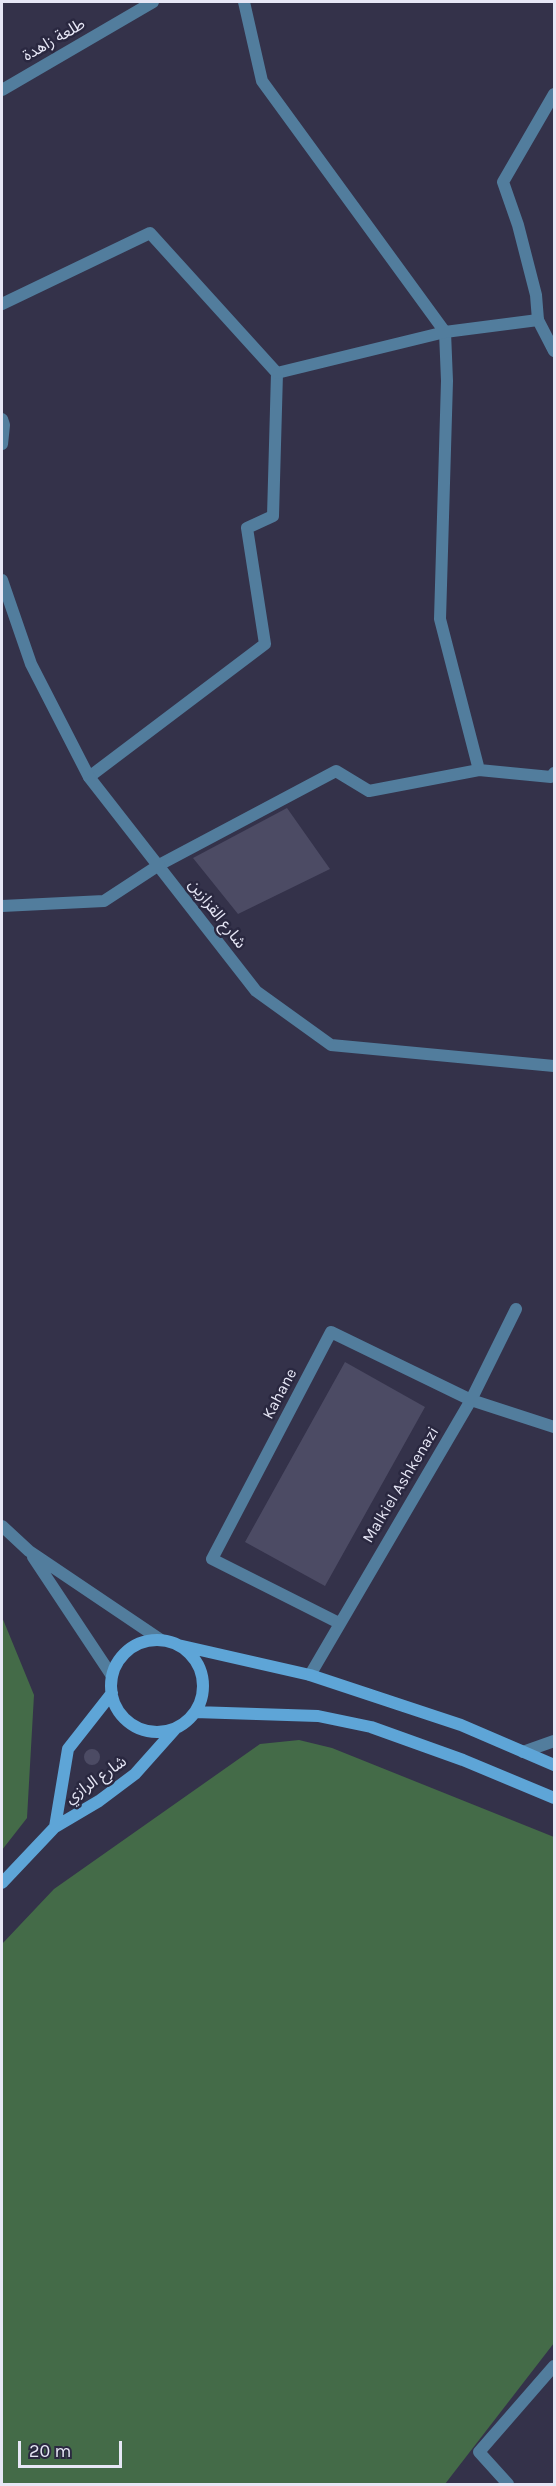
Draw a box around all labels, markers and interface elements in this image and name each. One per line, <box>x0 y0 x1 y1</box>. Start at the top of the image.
street label: طلعة زاهدة <box>19 14 89 66</box>
street label: شارع القزازين <box>184 876 250 952</box>
street label: Kahane <box>259 1365 301 1423</box>
street label: Malkiel Ashkenazi <box>359 1423 443 1547</box>
street label: شارع الرازي <box>62 1752 130 1808</box>
scale bar <box>21 2429 124 2467</box>
text: 20 m <box>29 2440 71 2462</box>

